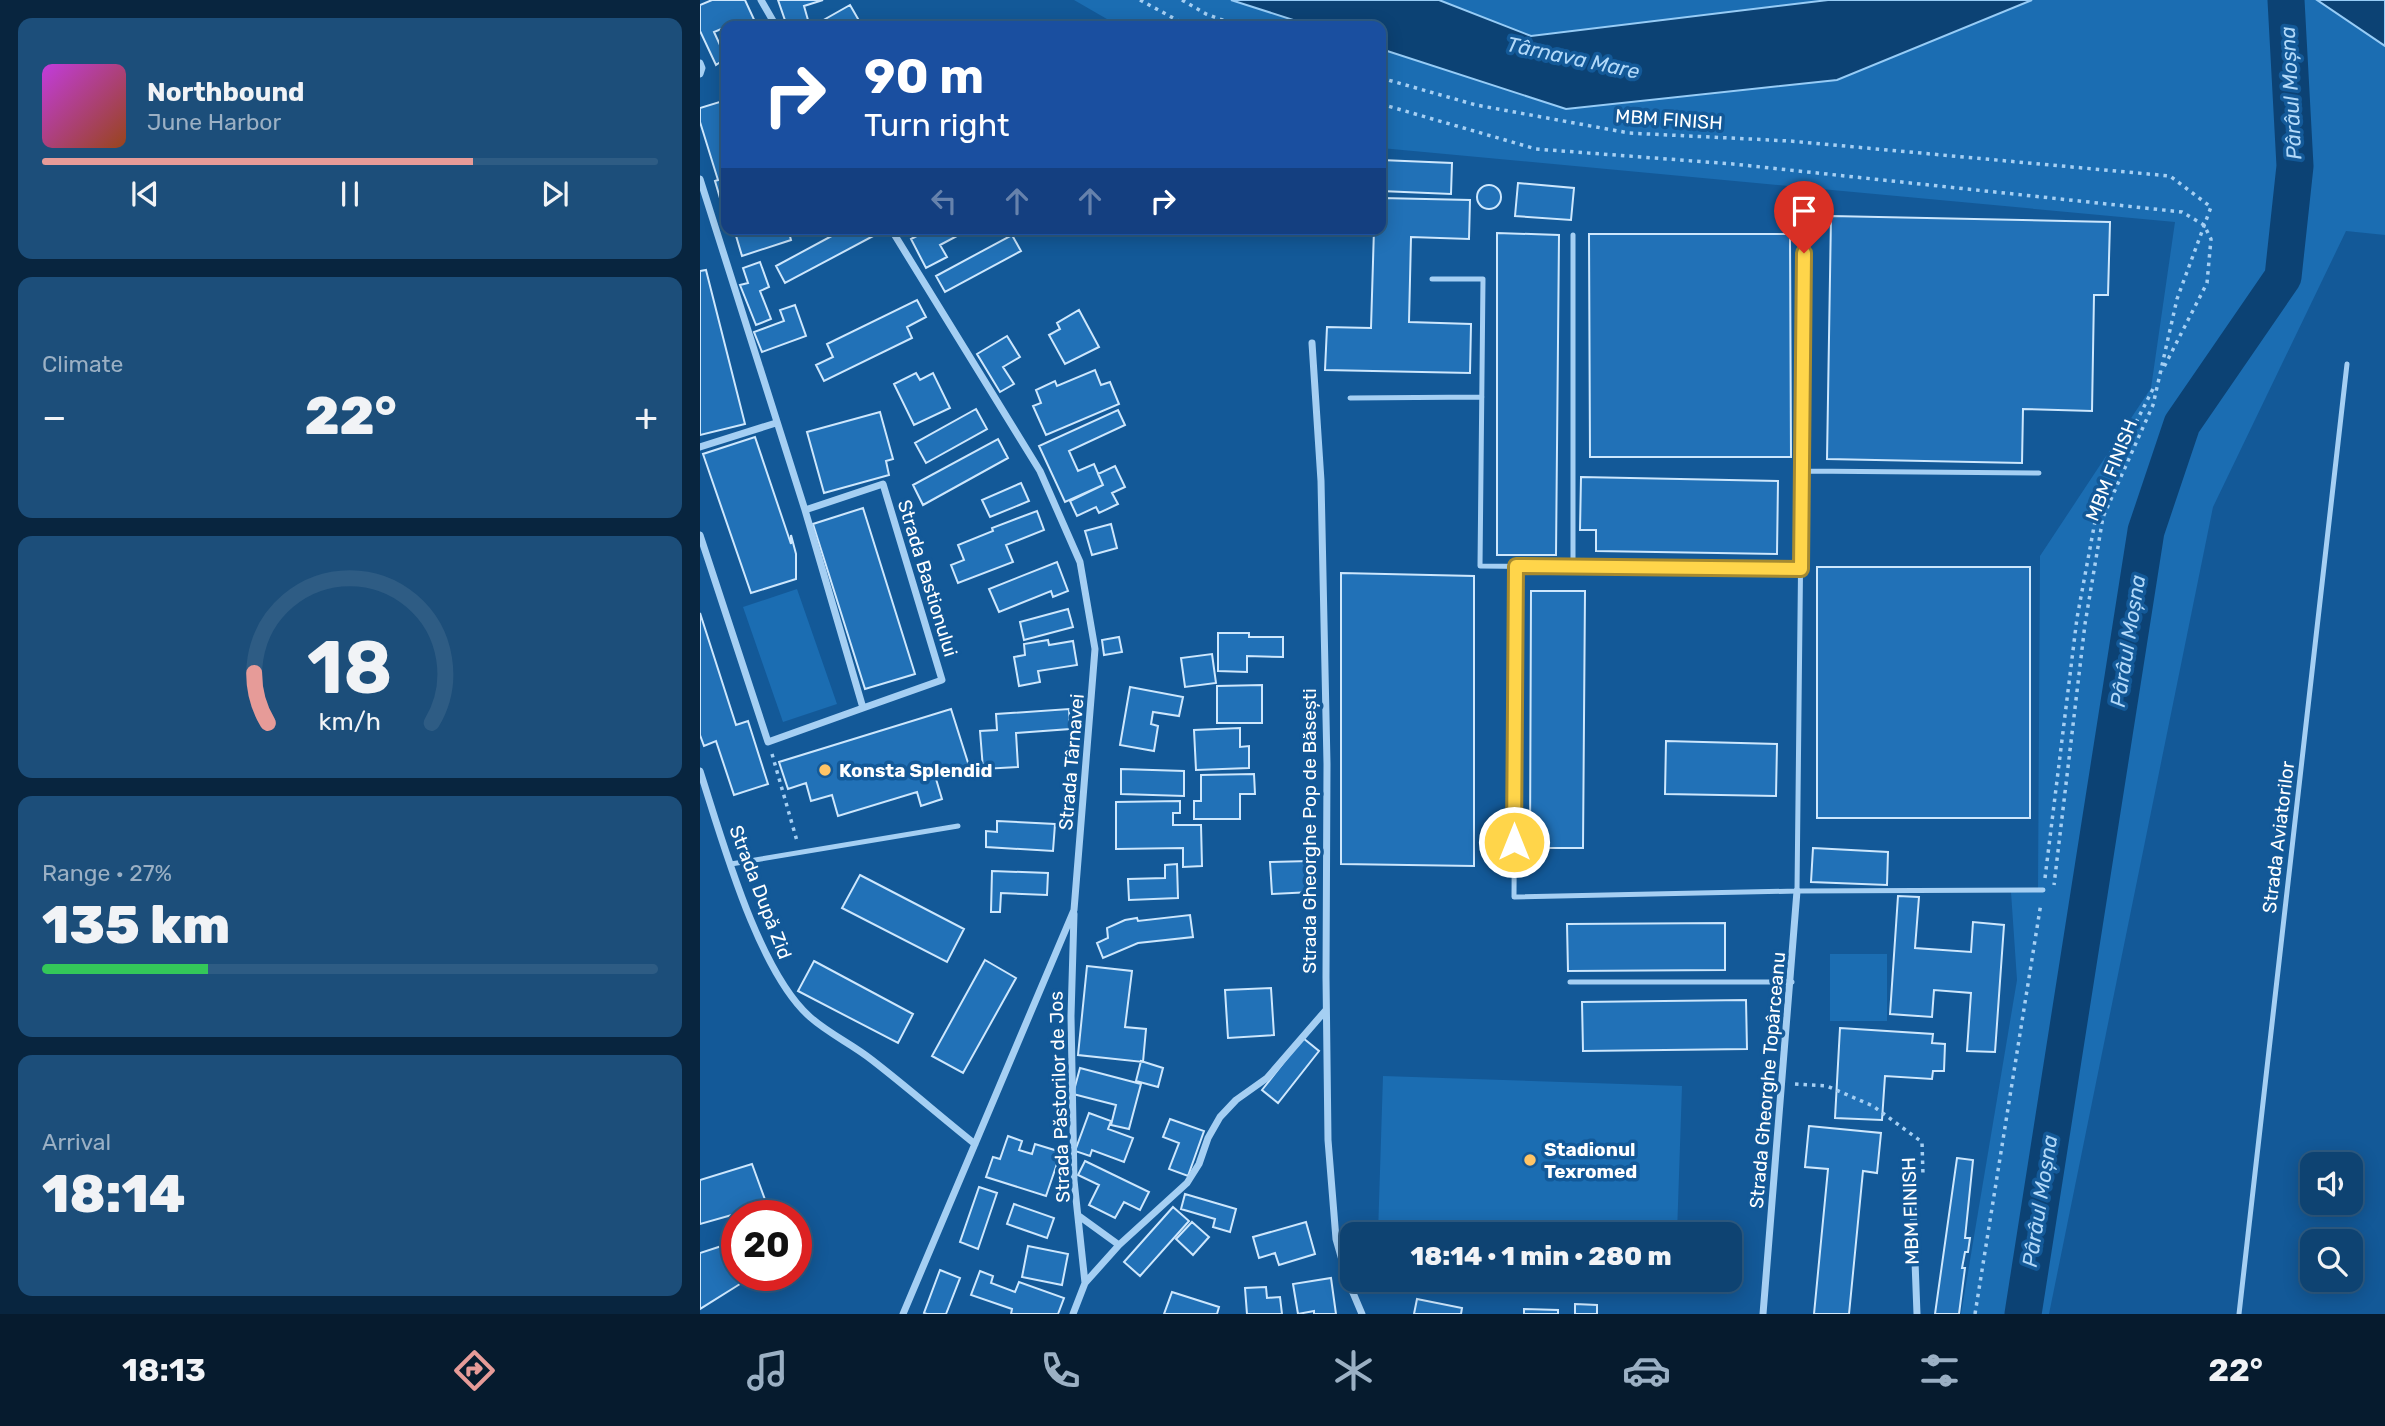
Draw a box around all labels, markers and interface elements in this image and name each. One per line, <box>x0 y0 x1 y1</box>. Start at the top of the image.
water label: Pârâul Moșna <box>2275 26 2306 160</box>
water label: Târnava Mare <box>1504 31 1642 84</box>
text: 90 m <box>864 47 984 105</box>
icon: right <box>749 49 840 140</box>
text: Northbound <box>147 77 305 108</box>
street label: MBM FINISH <box>1614 104 1723 135</box>
text: Turn right <box>864 106 1009 144</box>
text: June Harbor <box>147 108 281 136</box>
icon: previous <box>126 175 164 213</box>
icon: pause <box>331 175 369 213</box>
icon: next <box>536 175 574 213</box>
pin <box>1774 181 1834 253</box>
icon: left <box>925 182 963 220</box>
icon: ahead <box>998 182 1036 220</box>
icon: ahead <box>1071 182 1109 220</box>
icon: right <box>1144 182 1182 220</box>
icon: arrive <box>1785 192 1823 230</box>
text: Climate <box>42 350 123 378</box>
text: 22° <box>304 385 397 447</box>
text: − <box>42 394 67 440</box>
text: + <box>634 394 658 440</box>
street label: MBM FINISH <box>2081 416 2142 524</box>
street label: Strada Bastionului <box>893 497 962 659</box>
water label: Pârâul Moșna <box>2105 573 2150 709</box>
text: 18 <box>307 625 393 711</box>
street label: Strada Gheorghe Pop de Băsești <box>1298 688 1321 974</box>
street label: Strada Târnavei <box>1054 693 1089 831</box>
text: km/h <box>319 707 381 736</box>
place label: Konsta Splendid <box>839 759 992 782</box>
street label: Strada Aviatorilor <box>2258 759 2299 915</box>
marker: Konsta Splendid <box>817 762 833 778</box>
position arrow <box>1477 805 1551 879</box>
street label: Strada După Zid <box>724 822 797 962</box>
text: Range · 27% <box>42 859 172 887</box>
text: 135 km <box>42 894 230 956</box>
street label: Strada Gheorghe Topârceanu <box>1745 951 1790 1209</box>
street label: Strada Păstorilor de Jos <box>1044 991 1075 1203</box>
text: Arrival <box>42 1128 111 1156</box>
water label: Pârâul Moșna <box>2017 1133 2062 1269</box>
place label: Stadionul Texromed <box>1544 1138 1637 1183</box>
marker: Stadionul Texromed <box>1522 1152 1538 1168</box>
map controls <box>2300 1152 2363 1292</box>
button: sound <box>2300 1152 2363 1215</box>
street label: MBM FINISH <box>1897 1157 1924 1265</box>
text: 18:14 <box>42 1163 186 1225</box>
speed limit sign: 20 <box>721 1200 812 1291</box>
button: search <box>2300 1229 2363 1292</box>
text: 18:14 · 1 min · 280 m <box>1411 1241 1671 1272</box>
icon: directions <box>450 1346 499 1395</box>
icon: music <box>743 1346 792 1395</box>
icon: phone <box>1036 1346 1085 1395</box>
icon: climate <box>1329 1346 1378 1395</box>
icon: car <box>1622 1346 1671 1395</box>
icon: filters <box>1915 1346 1964 1395</box>
text: 18:13 <box>122 1351 206 1389</box>
text: 22° <box>2208 1351 2263 1389</box>

